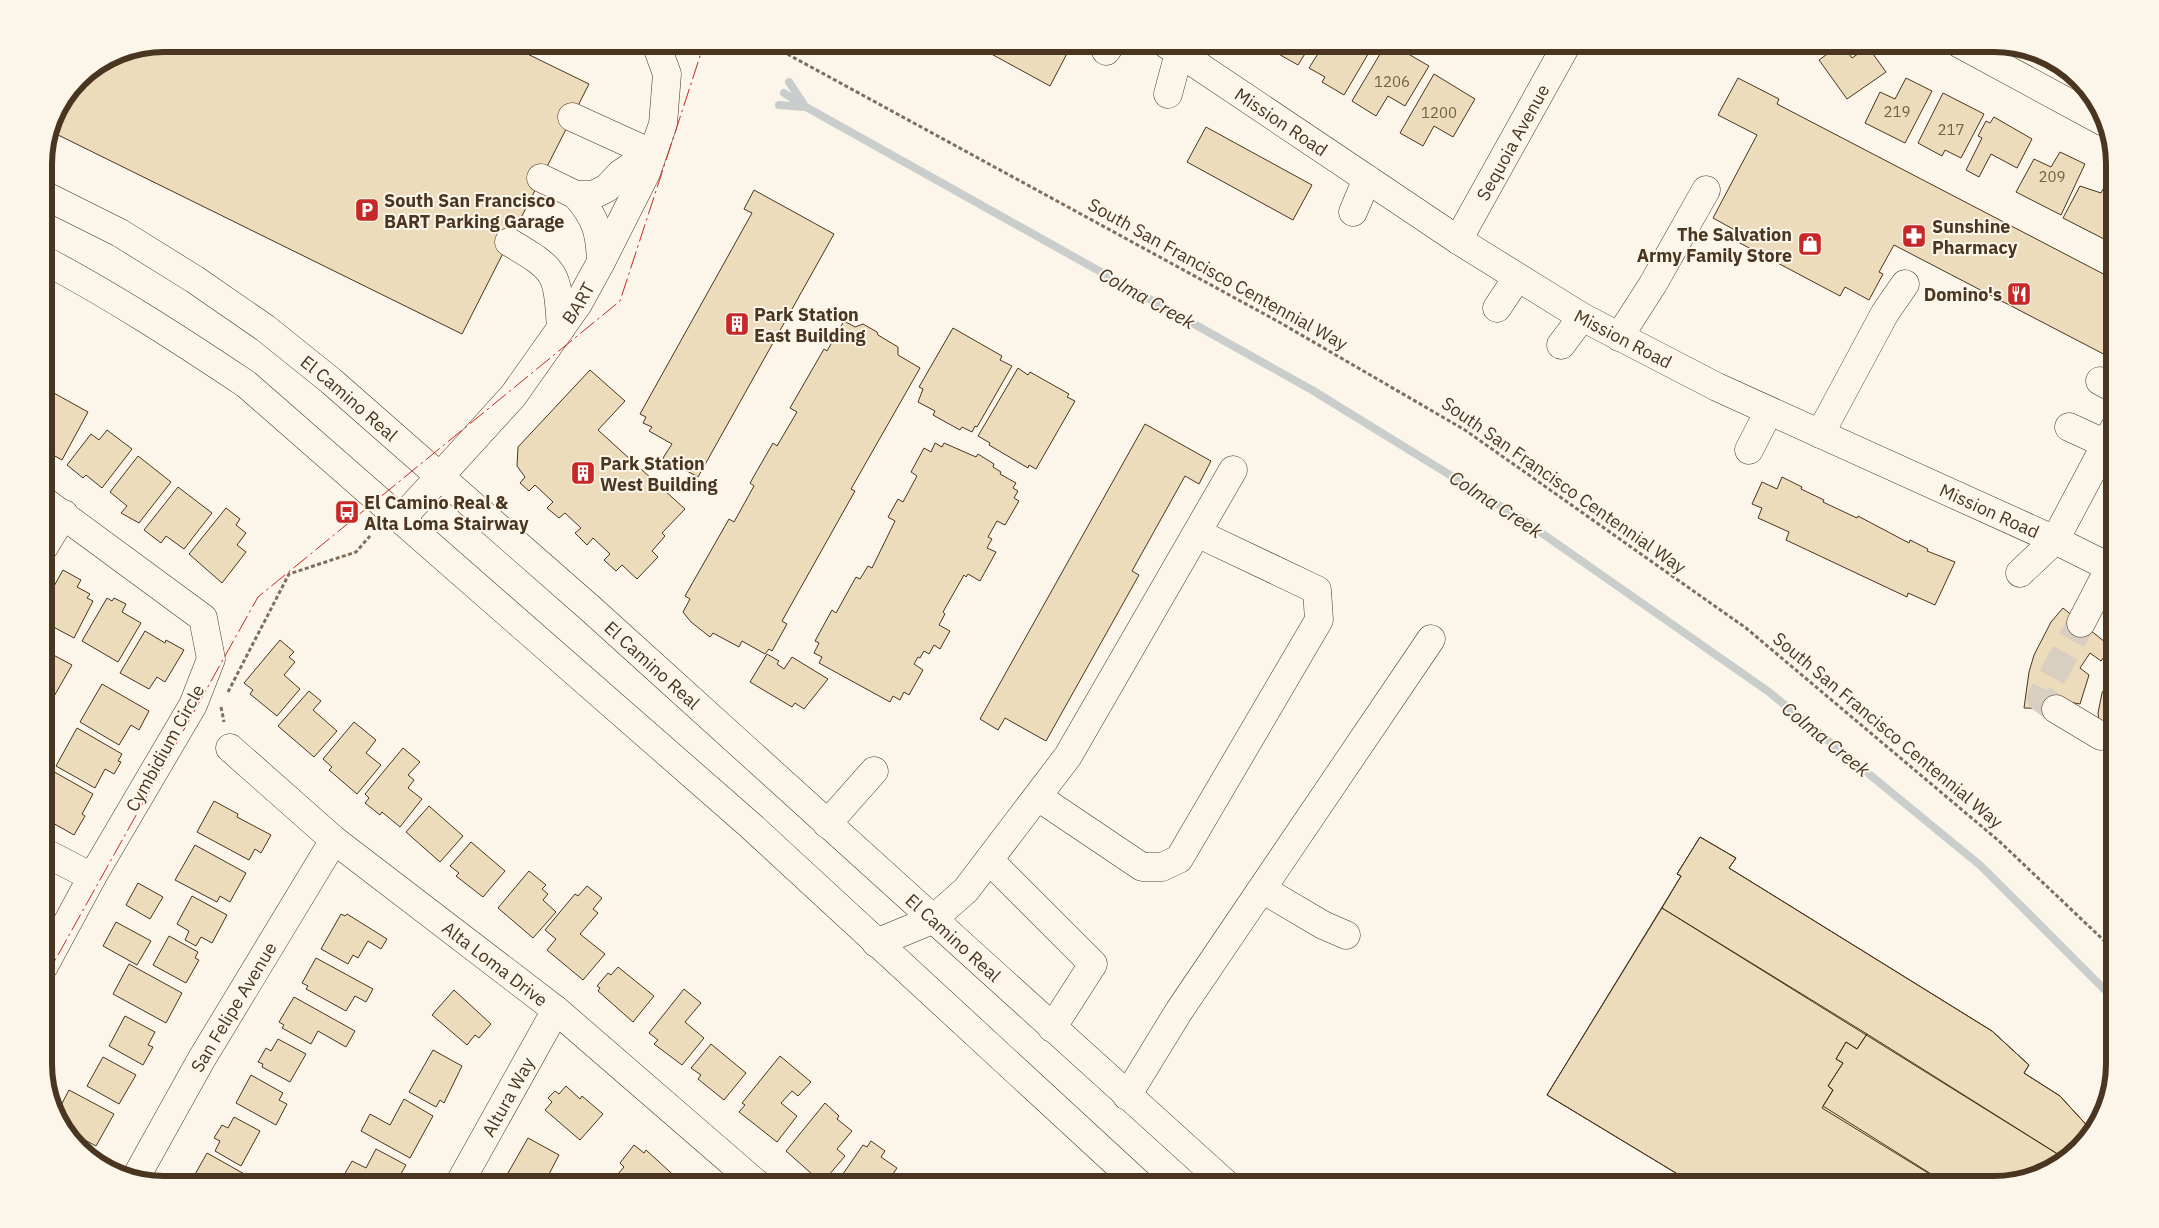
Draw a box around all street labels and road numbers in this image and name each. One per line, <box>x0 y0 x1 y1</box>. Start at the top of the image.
street label: Sequoia Avenue <box>1471 80 1554 204</box>
street label: Mission Road <box>1231 82 1332 161</box>
street label: South San Francisco Centennial Way <box>1084 193 1352 355</box>
street label: BART <box>556 278 599 328</box>
street label: Mission Road <box>1570 303 1676 373</box>
street label: El Camino Real <box>296 350 403 446</box>
street label: South San Francisco Centennial Way <box>1437 391 1691 579</box>
street label: Mission Road <box>1936 478 2043 543</box>
street label: El Camino Real <box>600 616 705 714</box>
street label: South San Francisco Centennial Way <box>1768 627 2008 833</box>
street label: Cymbidium Circle <box>121 680 210 816</box>
street label: El Camino Real <box>901 888 1006 987</box>
street label: Alta Loma Drive <box>438 916 553 1011</box>
street label: San Felipe Avenue <box>185 937 281 1076</box>
street label: Altura Way <box>476 1053 539 1141</box>

